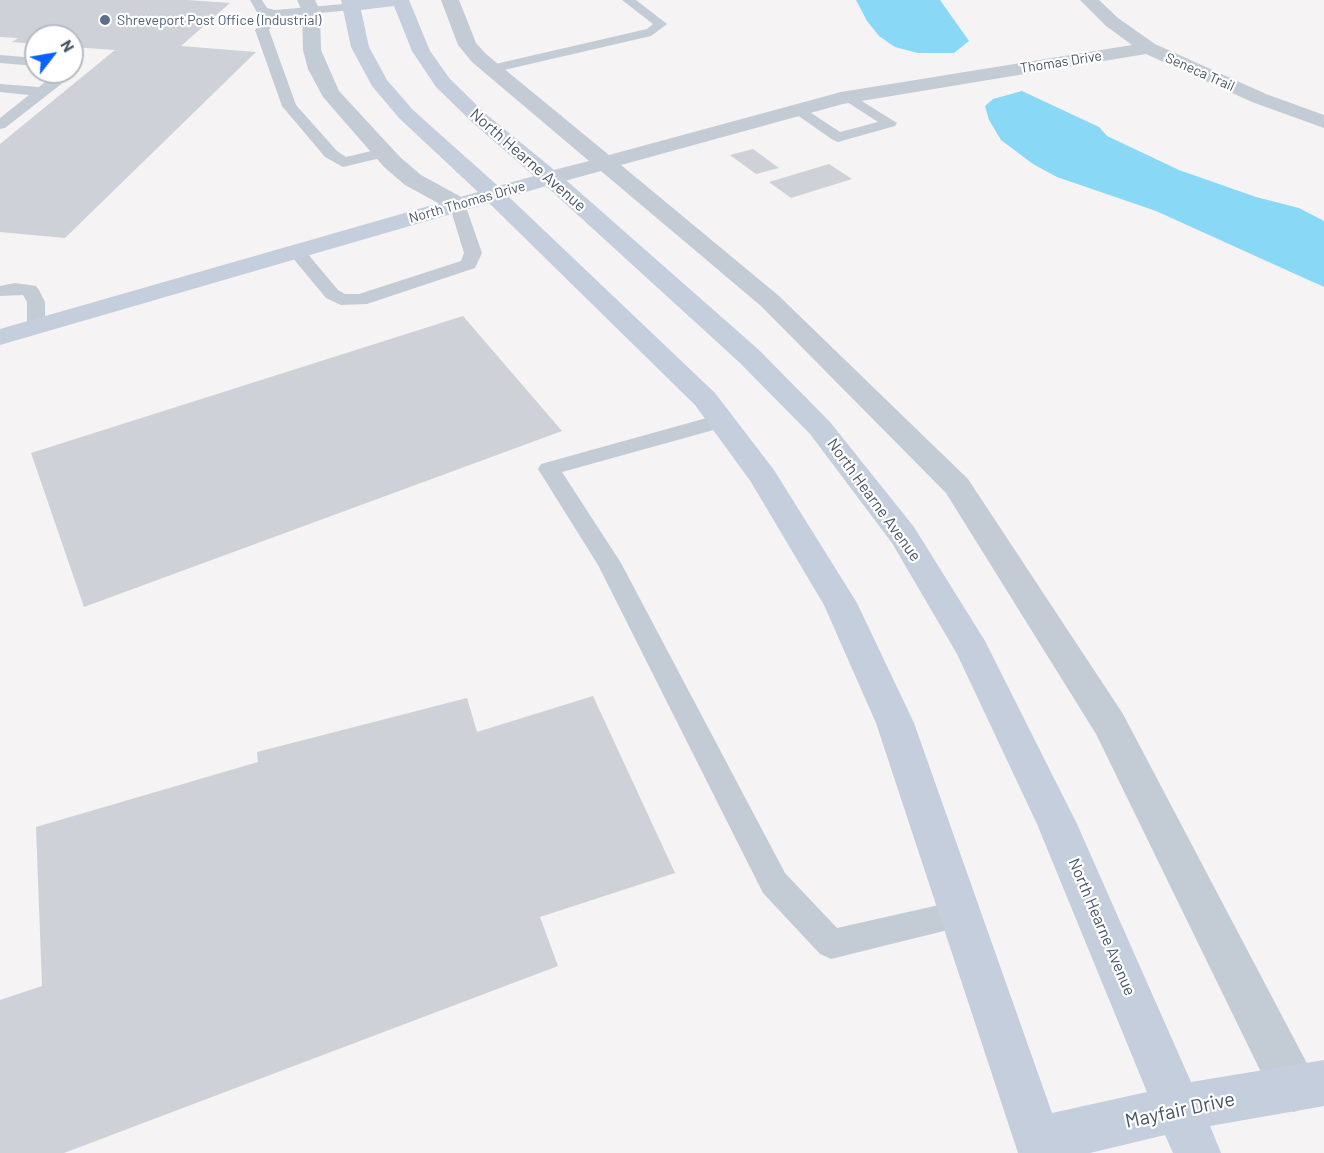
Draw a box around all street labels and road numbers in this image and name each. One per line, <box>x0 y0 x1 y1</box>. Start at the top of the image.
street label: Thomas Drive <box>1019 47 1103 77</box>
street label: Seneca Trail <box>1163 49 1237 95</box>
street label: North Hearne Avenue <box>466 104 590 216</box>
street label: North Thomas Drive <box>407 177 527 227</box>
street label: North Hearne Avenue <box>823 435 925 565</box>
street label: North Hearne Avenue <box>1064 855 1140 999</box>
street label: Mayfair Drive <box>1123 1087 1237 1133</box>

